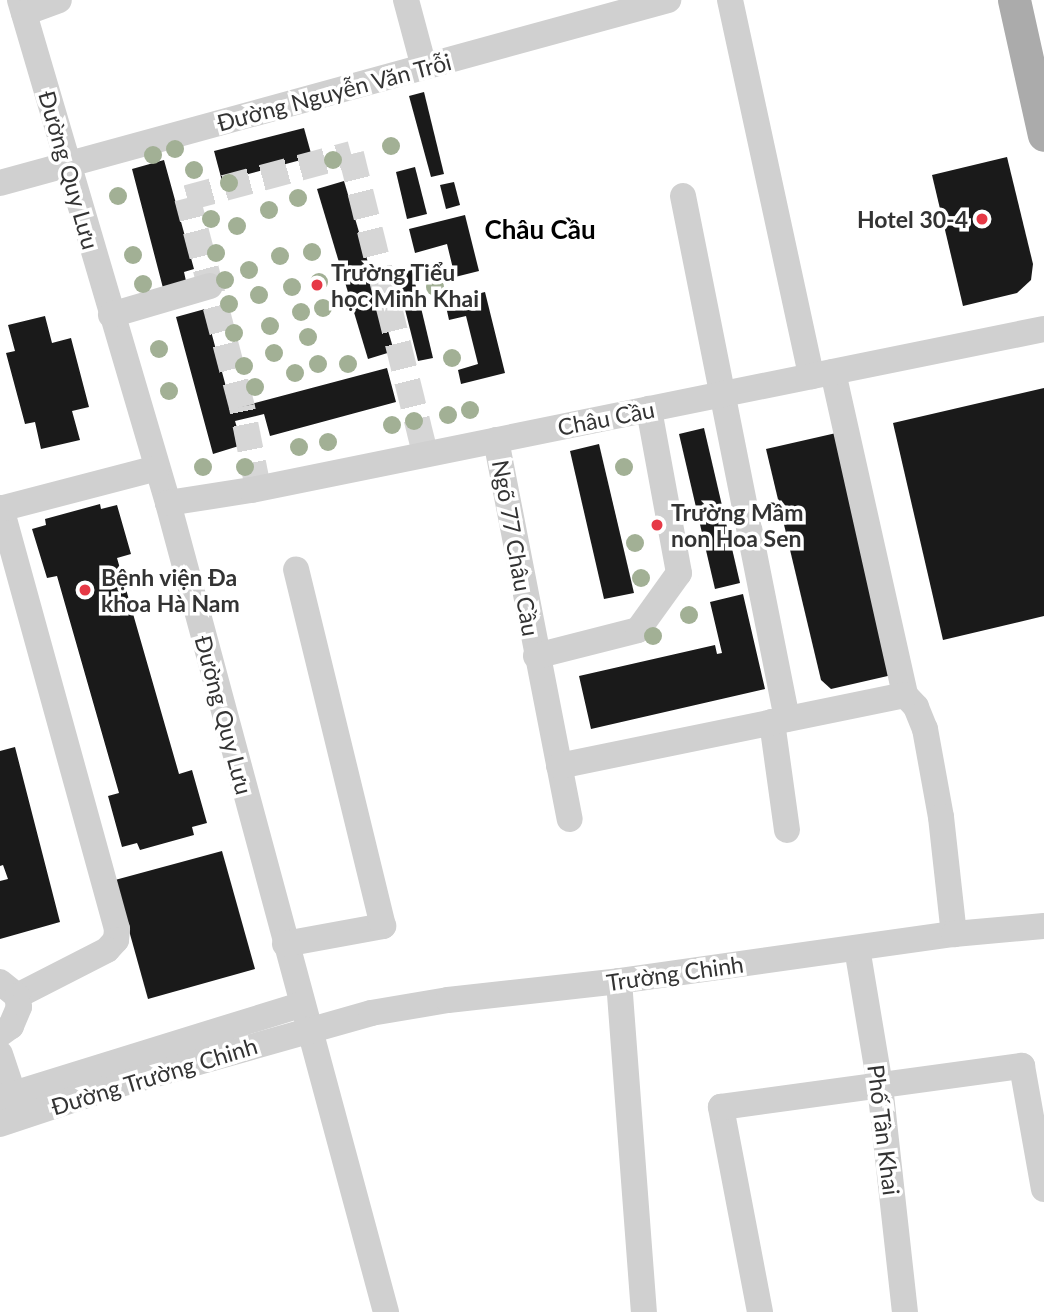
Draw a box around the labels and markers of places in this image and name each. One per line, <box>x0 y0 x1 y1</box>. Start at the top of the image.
place label: Hotel 30-4 <box>857 205 968 233</box>
marker: Hotel 30-4 <box>974 211 990 227</box>
place label: Trường Tiểu học Minh Khai <box>331 258 479 312</box>
marker: Trường Tiểu học Minh Khai <box>309 277 325 293</box>
place label: Trường Mầm non Hoa Sen <box>671 498 803 552</box>
marker: Trường Mầm non Hoa Sen <box>649 517 665 533</box>
place label: Bệnh viện Đa khoa Hà Nam <box>101 563 240 617</box>
marker: Bệnh viện Đa khoa Hà Nam <box>75 580 95 600</box>

